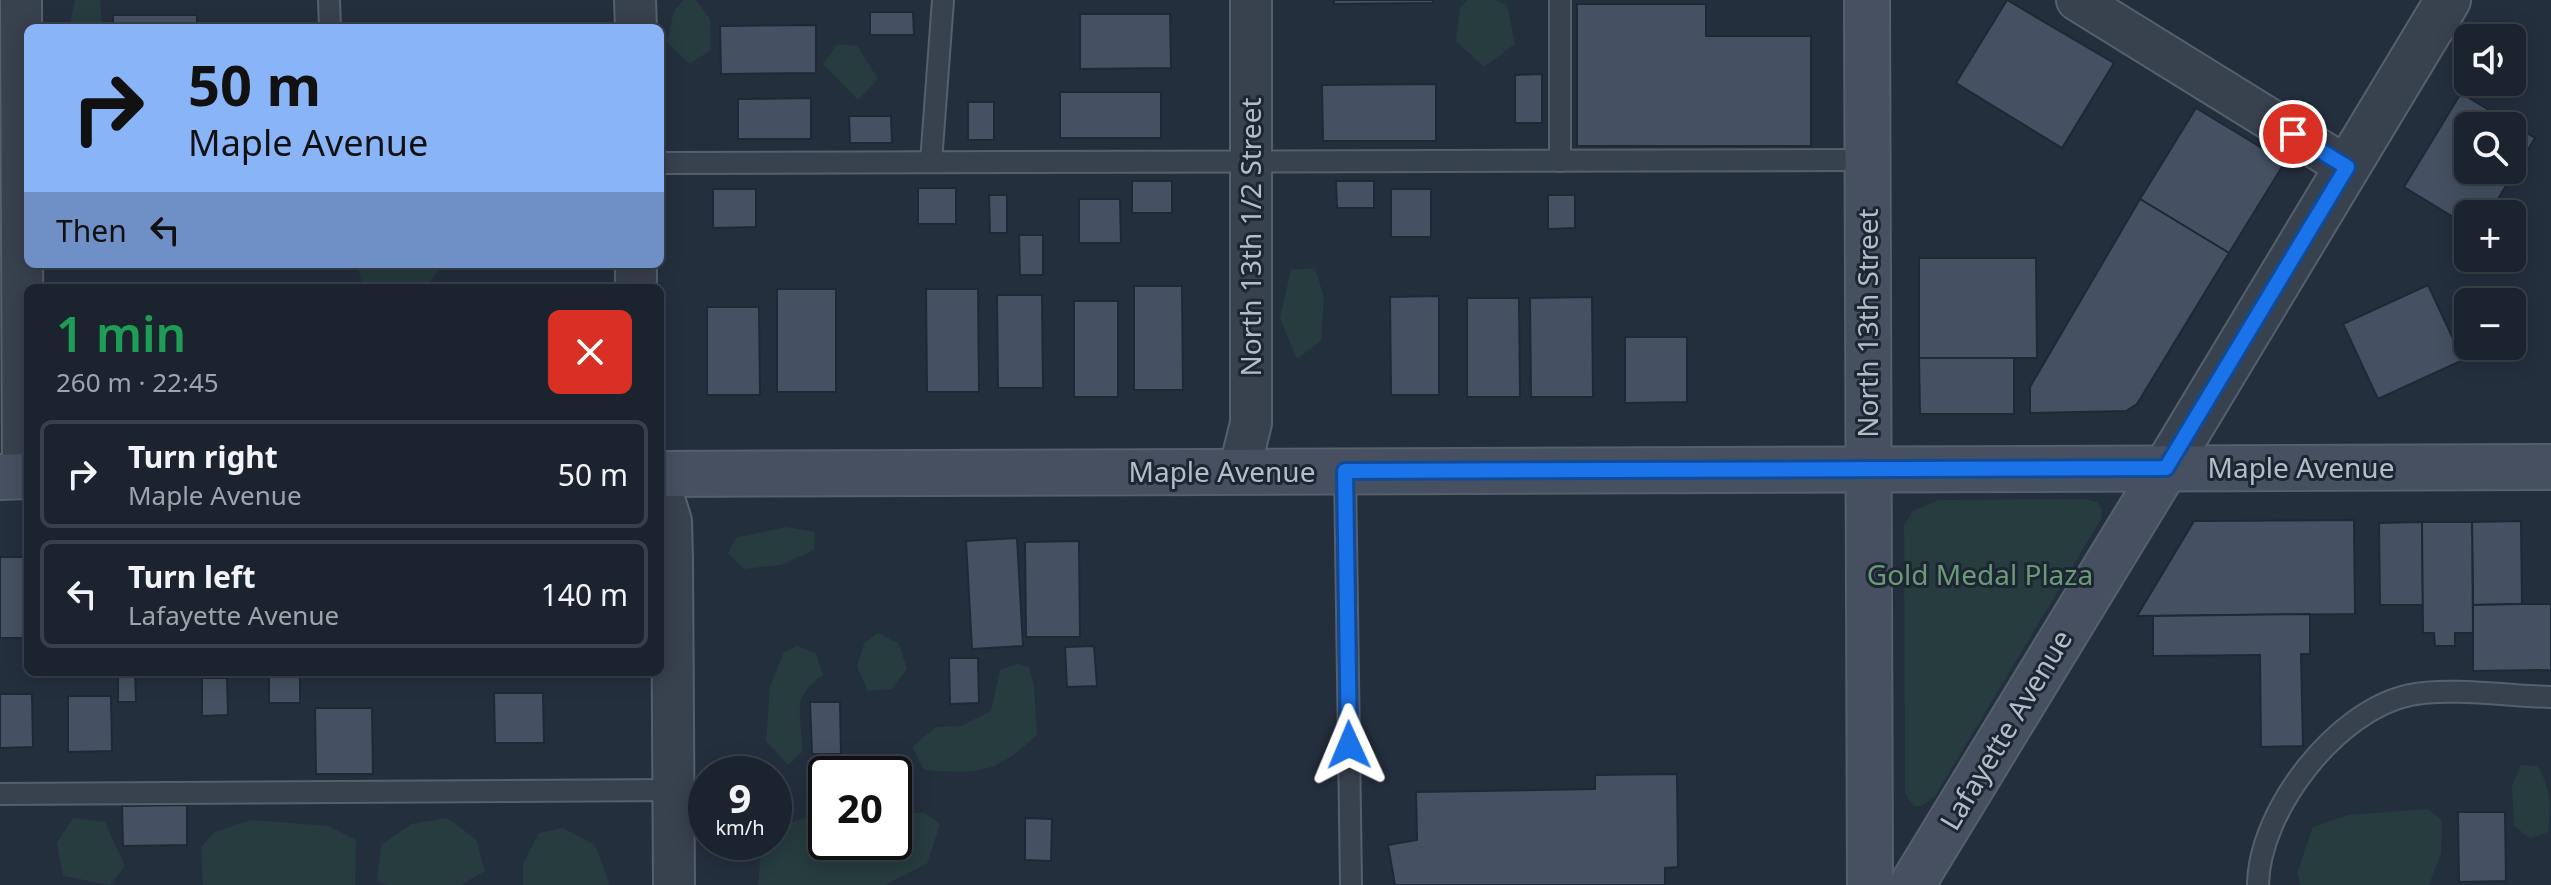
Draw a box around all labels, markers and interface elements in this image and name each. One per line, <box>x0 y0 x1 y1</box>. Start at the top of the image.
map controls <box>2454 24 2526 360</box>
button: sound <box>2454 24 2526 96</box>
text: 50 m <box>188 46 321 122</box>
icon: right <box>56 56 160 160</box>
street label: North 13th 1/2 Street <box>1231 97 1269 377</box>
pin <box>2259 100 2327 168</box>
icon: arrive <box>2271 112 2315 156</box>
button: search <box>2454 112 2526 184</box>
text: Maple Avenue <box>188 118 428 167</box>
button: + <box>2454 200 2526 272</box>
icon: left <box>143 208 187 252</box>
street label: North 13th Street <box>1848 208 1886 438</box>
text: Then <box>56 210 127 251</box>
button: − <box>2454 288 2526 360</box>
text: 1 min <box>56 301 186 366</box>
button: close <box>548 310 632 394</box>
text: 260 m · 22:45 <box>56 364 219 400</box>
text: Turn right <box>128 436 278 477</box>
street label: Maple Avenue <box>2208 448 2394 486</box>
icon: right <box>60 452 104 496</box>
street label: Maple Avenue <box>1129 452 1315 490</box>
text: 50 m <box>558 454 628 495</box>
text: Maple Avenue <box>128 477 302 513</box>
park label: Gold Medal Plaza <box>1867 555 2093 593</box>
text: Turn left <box>128 556 256 597</box>
icon: left <box>60 572 104 616</box>
text: 140 m <box>541 574 628 615</box>
text: Lafayette Avenue <box>128 597 339 633</box>
street label: Lafayette Avenue <box>1930 622 2080 837</box>
position arrow <box>1307 703 1391 787</box>
speed limit sign: 20 <box>808 756 912 860</box>
text: 9 <box>729 770 751 825</box>
text: km/h <box>715 814 765 841</box>

